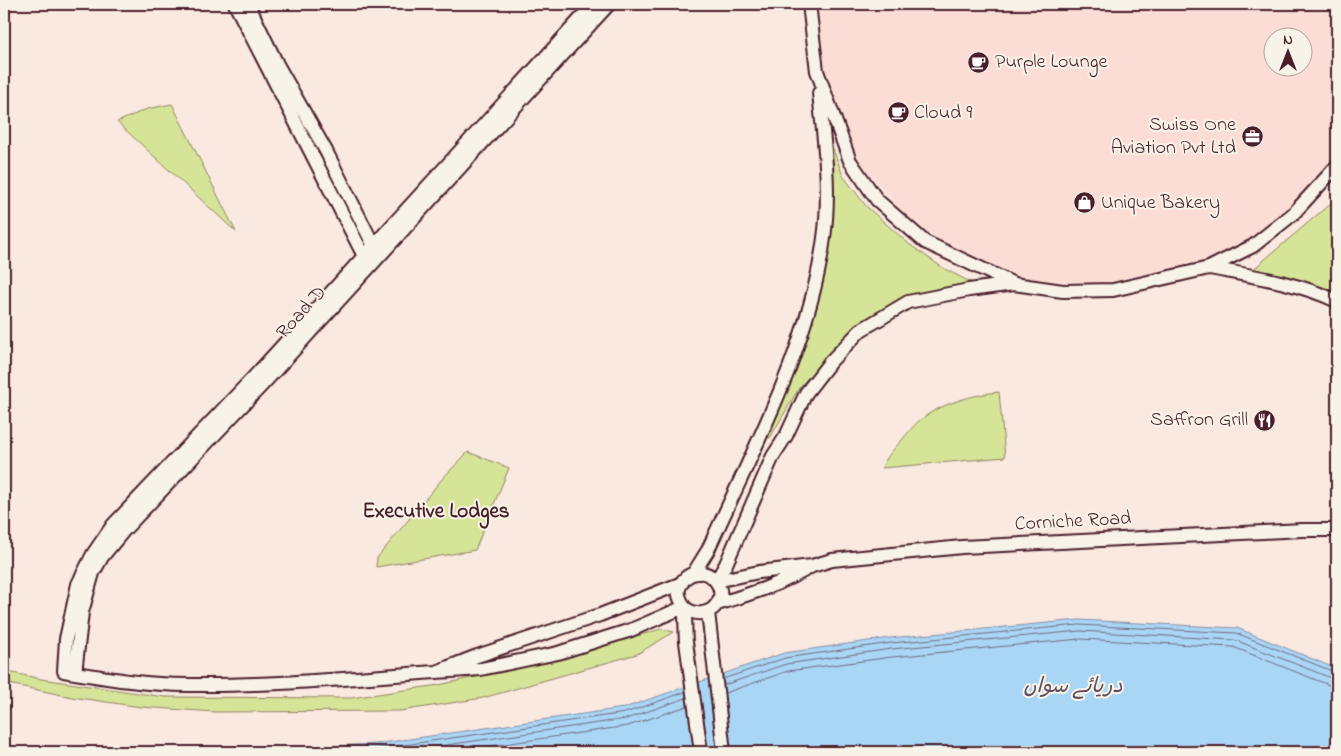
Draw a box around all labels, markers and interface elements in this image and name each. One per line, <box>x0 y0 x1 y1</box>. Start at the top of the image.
north arrow <box>1264 28 1314 78</box>
text: N <box>1283 30 1293 51</box>
place label: Purple Lounge <box>995 48 1108 78</box>
cafe icon: Purple Lounge <box>967 50 991 74</box>
place label: Cloud 9 <box>914 99 972 128</box>
cafe icon: Cloud 9 <box>886 101 910 125</box>
place label: Swiss One Aviation Pvt Ltd <box>1111 111 1236 163</box>
office icon: Swiss One Aviation Pvt Ltd <box>1240 125 1264 149</box>
place label: Unique Bakery <box>1101 189 1220 218</box>
shop icon: Unique Bakery <box>1073 191 1097 215</box>
street label: Road D <box>270 280 334 346</box>
place label: Saffron Grill <box>1150 406 1248 435</box>
restaurant icon: Saffron Grill <box>1252 408 1276 432</box>
district label: Executive Lodges <box>362 497 510 529</box>
street label: Corniche Road <box>1014 504 1132 540</box>
water label: دریائے سواں <box>1023 672 1123 702</box>

